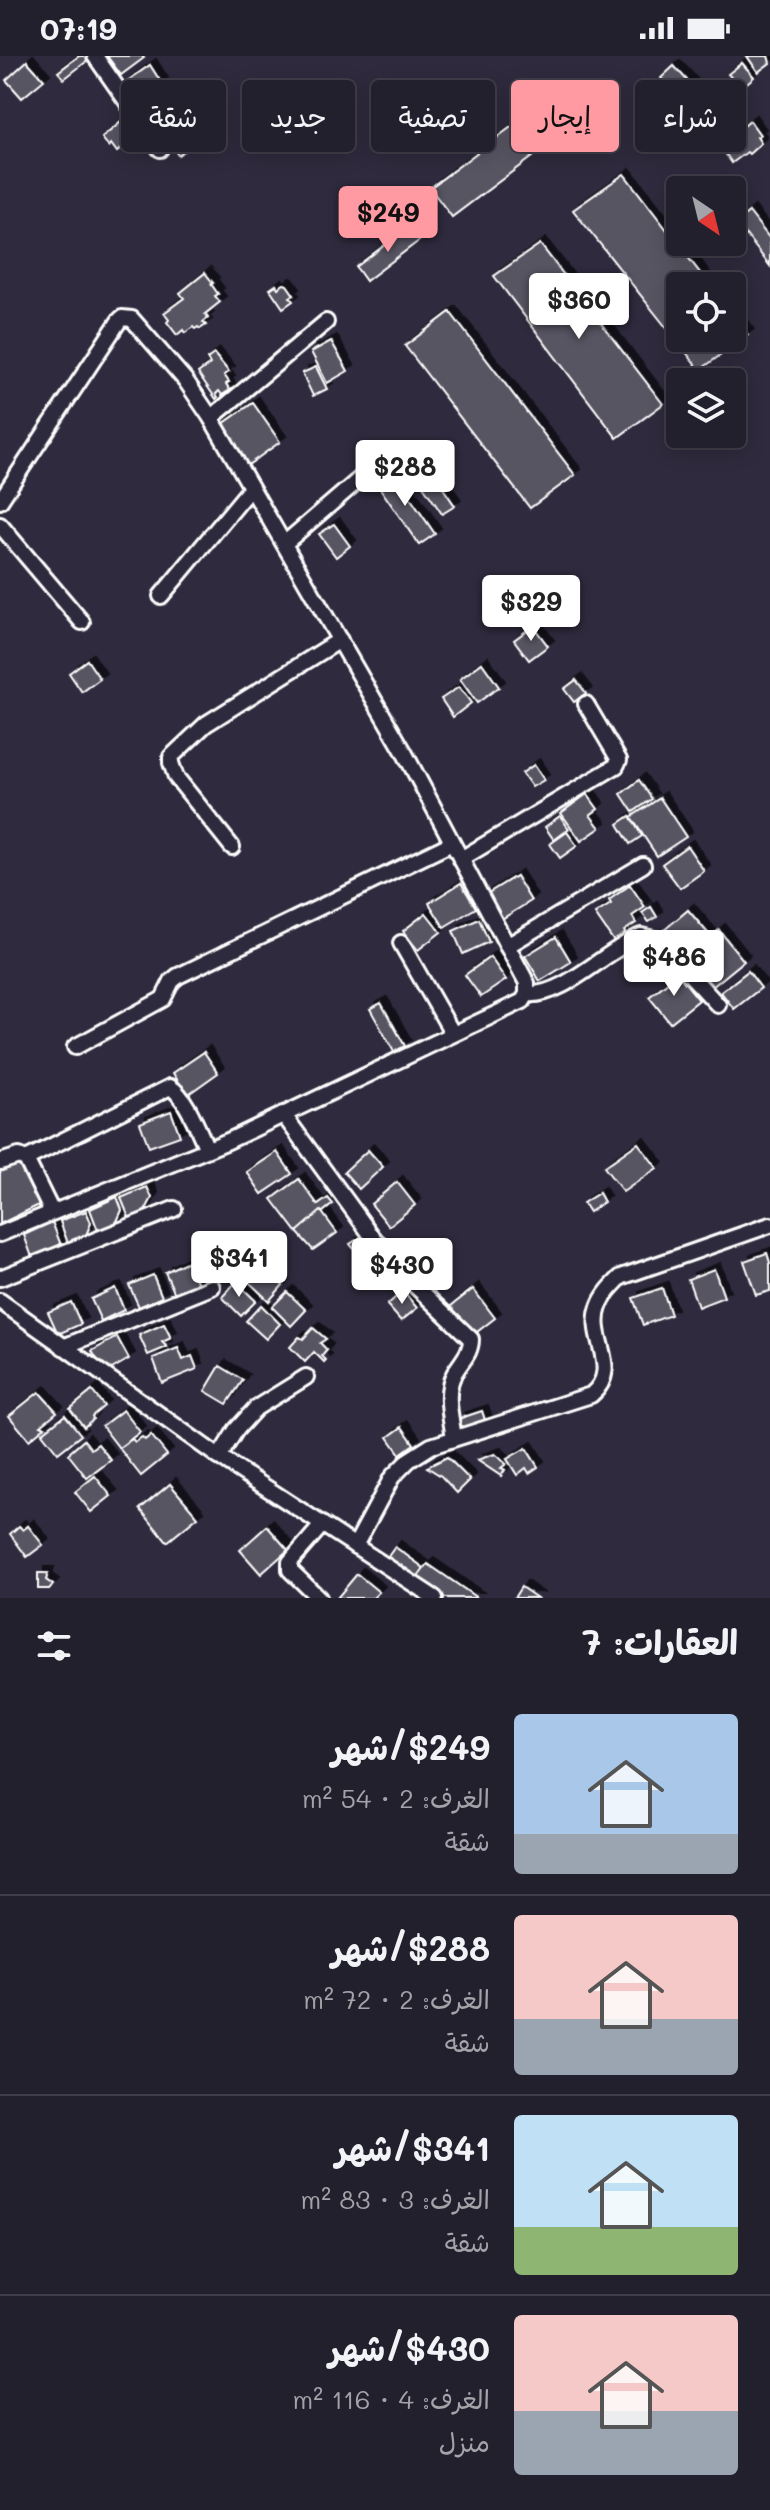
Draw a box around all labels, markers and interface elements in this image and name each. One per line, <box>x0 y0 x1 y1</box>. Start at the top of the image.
text: 07:19 <box>40 8 117 48</box>
chip: شقة <box>121 80 226 152</box>
chip: جديد <box>242 80 355 152</box>
chip: تصفية <box>371 80 495 152</box>
chip: إيجار <box>511 80 619 152</box>
chip: شراء <box>635 80 746 152</box>
north arrow <box>666 176 746 256</box>
map controls <box>666 176 746 448</box>
pin: $249 <box>341 186 435 254</box>
text: $249 <box>357 195 419 229</box>
button: locate <box>666 272 746 352</box>
pin: $360 <box>532 273 626 341</box>
text: $360 <box>547 282 611 316</box>
button: layers <box>666 368 746 448</box>
pin: $288 <box>358 440 452 508</box>
text: $288 <box>374 449 436 483</box>
pin: $329 <box>484 575 578 643</box>
text: $329 <box>500 584 562 618</box>
pin: $486 <box>627 930 721 998</box>
text: $486 <box>642 939 706 973</box>
pin: $341 <box>192 1231 286 1299</box>
pin: $430 <box>355 1238 449 1306</box>
text: $341 <box>209 1240 269 1274</box>
text: $430 <box>370 1247 434 1281</box>
text: العقارات: 7 <box>582 1619 738 1664</box>
icon: filters <box>32 1624 76 1668</box>
text: $249/شهر <box>332 1724 490 1769</box>
icon: home <box>578 1746 674 1842</box>
text: الغرف: 2 · 54 m² <box>302 1781 490 1815</box>
text: شقة <box>445 1824 490 1858</box>
text: $288/شهر <box>331 1925 490 1970</box>
icon: home <box>578 1947 674 2043</box>
text: الغرف: 2 · 72 m² <box>303 1982 490 2016</box>
text: شقة <box>445 2025 490 2059</box>
text: $341/شهر <box>336 2125 490 2170</box>
icon: home <box>578 2147 674 2243</box>
text: الغرف: 3 · 83 m² <box>301 2182 490 2216</box>
text: شقة <box>445 2225 490 2259</box>
text: $430/شهر <box>329 2325 490 2370</box>
icon: home <box>578 2347 674 2443</box>
text: الغرف: 4 · 116 m² <box>293 2382 490 2416</box>
text: منزل <box>439 2425 490 2459</box>

